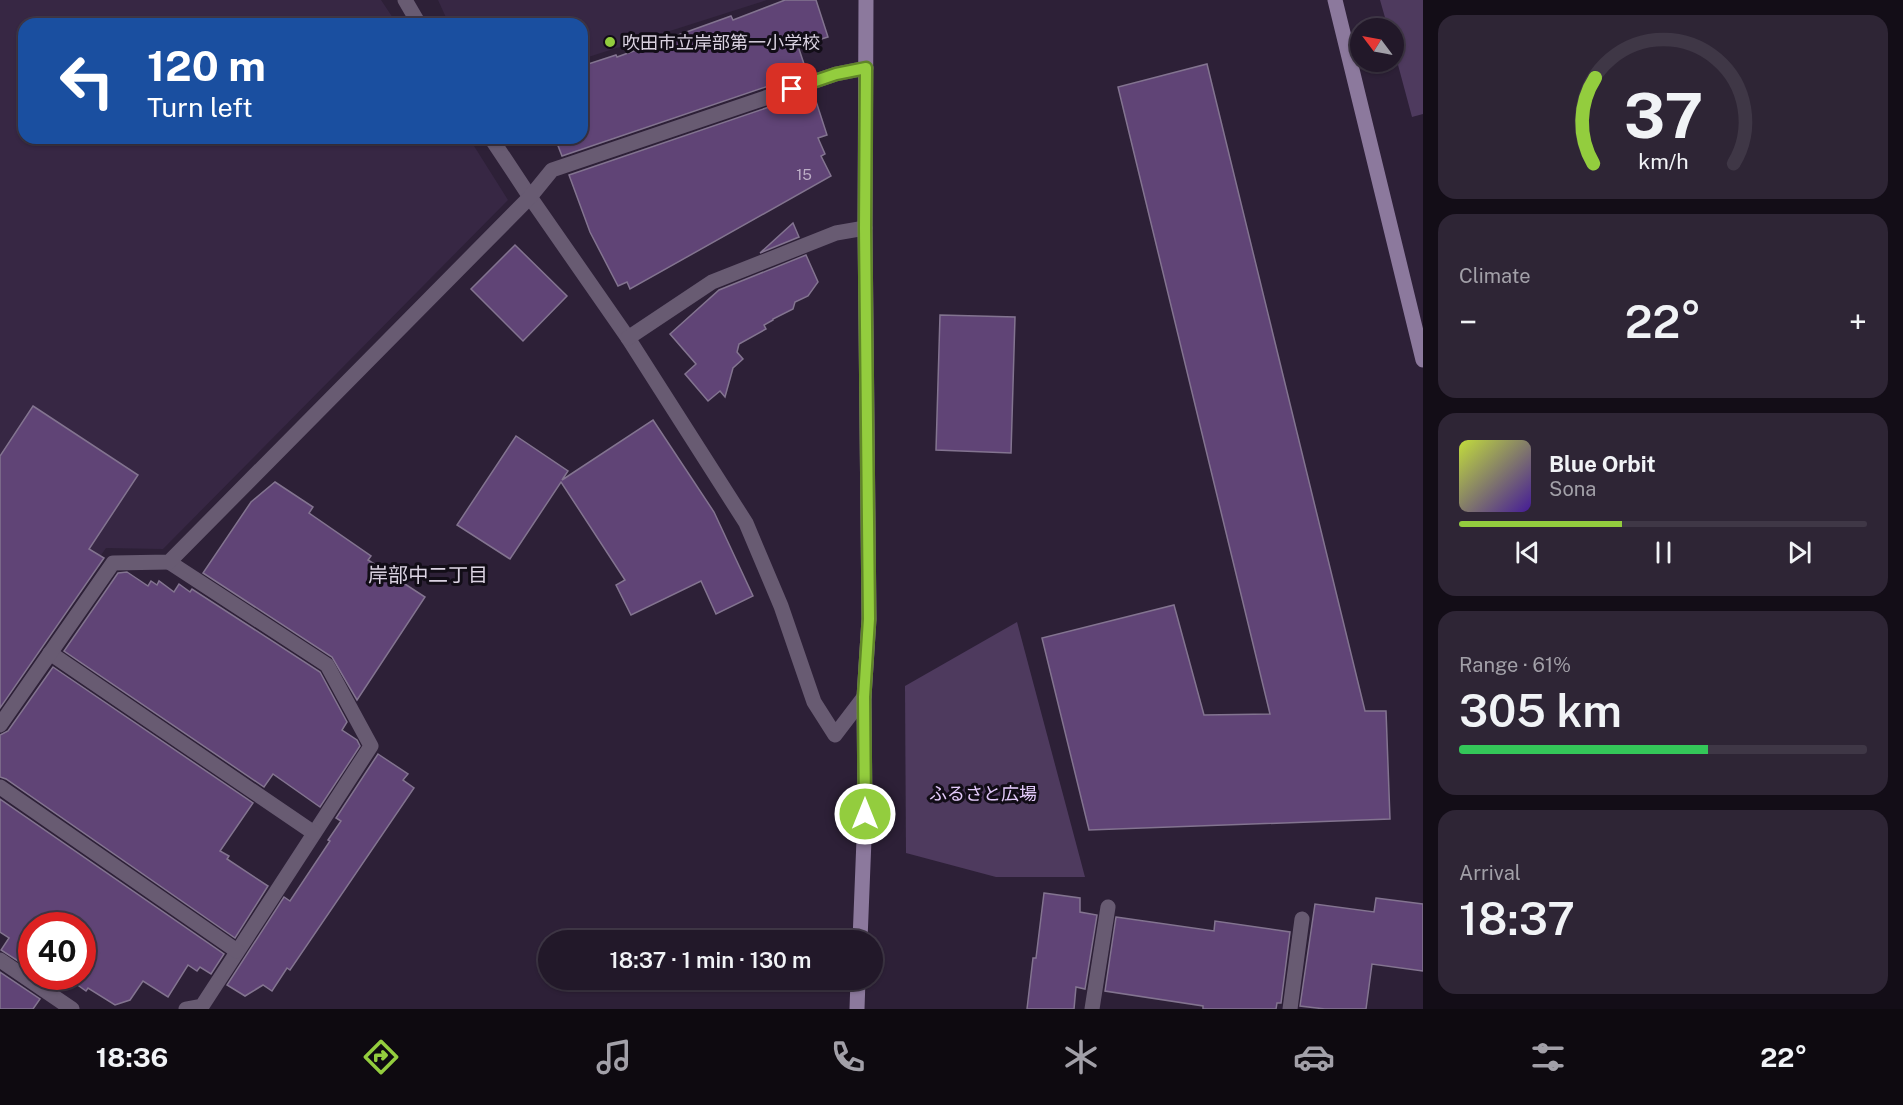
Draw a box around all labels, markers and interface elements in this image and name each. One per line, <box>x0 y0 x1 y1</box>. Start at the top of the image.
north arrow <box>1350 18 1404 72</box>
map controls <box>1350 18 1404 72</box>
place label: 吹田市立岸部第一小学校 <box>622 32 820 53</box>
marker: 吹田市立岸部第一小学校 <box>603 35 617 49</box>
text: 120 m <box>147 41 266 90</box>
icon: left <box>48 42 126 120</box>
pin <box>766 63 817 114</box>
icon: arrive <box>775 72 808 105</box>
text: 37 <box>1623 79 1703 152</box>
text: Turn left <box>147 91 253 123</box>
text: km/h <box>1638 149 1688 174</box>
house number: 15 <box>796 166 812 183</box>
text: Climate <box>1459 264 1531 288</box>
text: 22° <box>1625 295 1701 348</box>
text: − <box>1459 303 1477 341</box>
text: + <box>1849 303 1867 341</box>
text: Blue Orbit <box>1549 451 1656 477</box>
text: Sona <box>1549 477 1596 501</box>
icon: previous <box>1511 536 1544 569</box>
icon: pause <box>1647 536 1680 569</box>
icon: next <box>1783 536 1816 569</box>
district label: 岸部中二丁目 <box>368 563 488 587</box>
text: Range · 61% <box>1459 653 1571 677</box>
text: 305 km <box>1459 684 1622 737</box>
position arrow <box>833 782 897 846</box>
park label: ふるさと広場 <box>929 783 1037 804</box>
text: Arrival <box>1459 861 1521 885</box>
text: 18:37 <box>1459 892 1575 945</box>
speed limit sign: 40 <box>18 912 96 990</box>
text: 18:37 · 1 min · 130 m <box>610 947 811 973</box>
icon: directions <box>360 1036 402 1078</box>
icon: music <box>593 1036 635 1078</box>
icon: phone <box>827 1036 869 1078</box>
icon: climate <box>1060 1036 1102 1078</box>
icon: car <box>1293 1036 1335 1078</box>
icon: filters <box>1527 1036 1569 1078</box>
text: 18:36 <box>96 1041 168 1073</box>
text: 22° <box>1760 1041 1807 1073</box>

